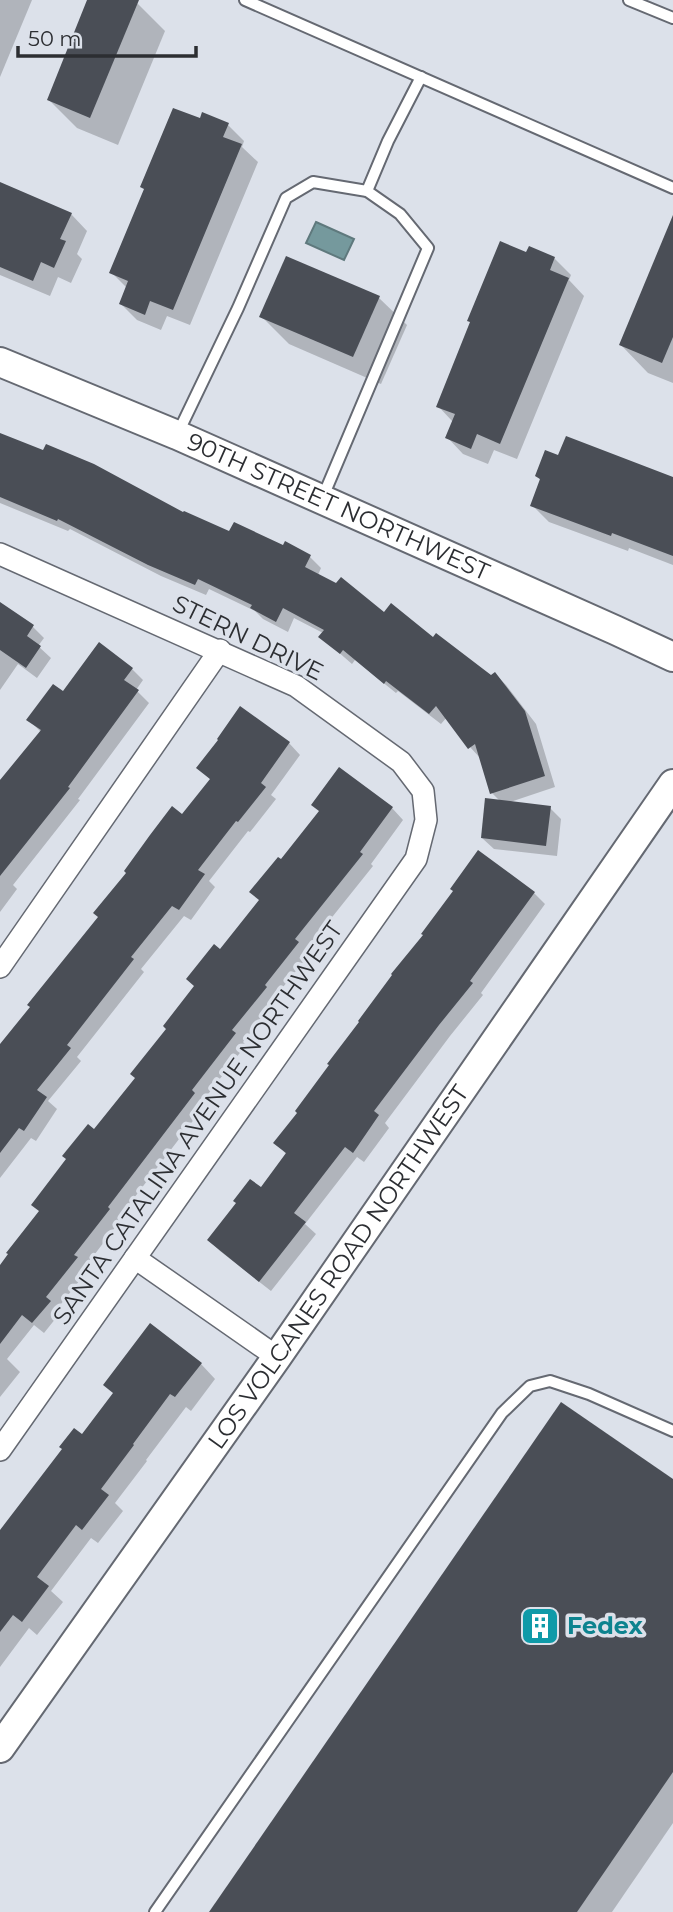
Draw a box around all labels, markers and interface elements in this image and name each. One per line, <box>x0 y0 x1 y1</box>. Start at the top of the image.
scale bar <box>18 14 196 58</box>
text: 50 m <box>28 26 82 51</box>
street label: 90TH STREET NORTHWEST <box>183 426 494 586</box>
street label: STERN DRIVE <box>168 589 328 687</box>
street label: SANTA CATALINA AVENUE NORTHWEST <box>47 915 349 1330</box>
street label: LOS VOLCANES ROAD NORTHWEST <box>201 1079 475 1454</box>
building icon: Fedex <box>519 1605 561 1647</box>
place label: Fedex <box>567 1611 644 1640</box>

